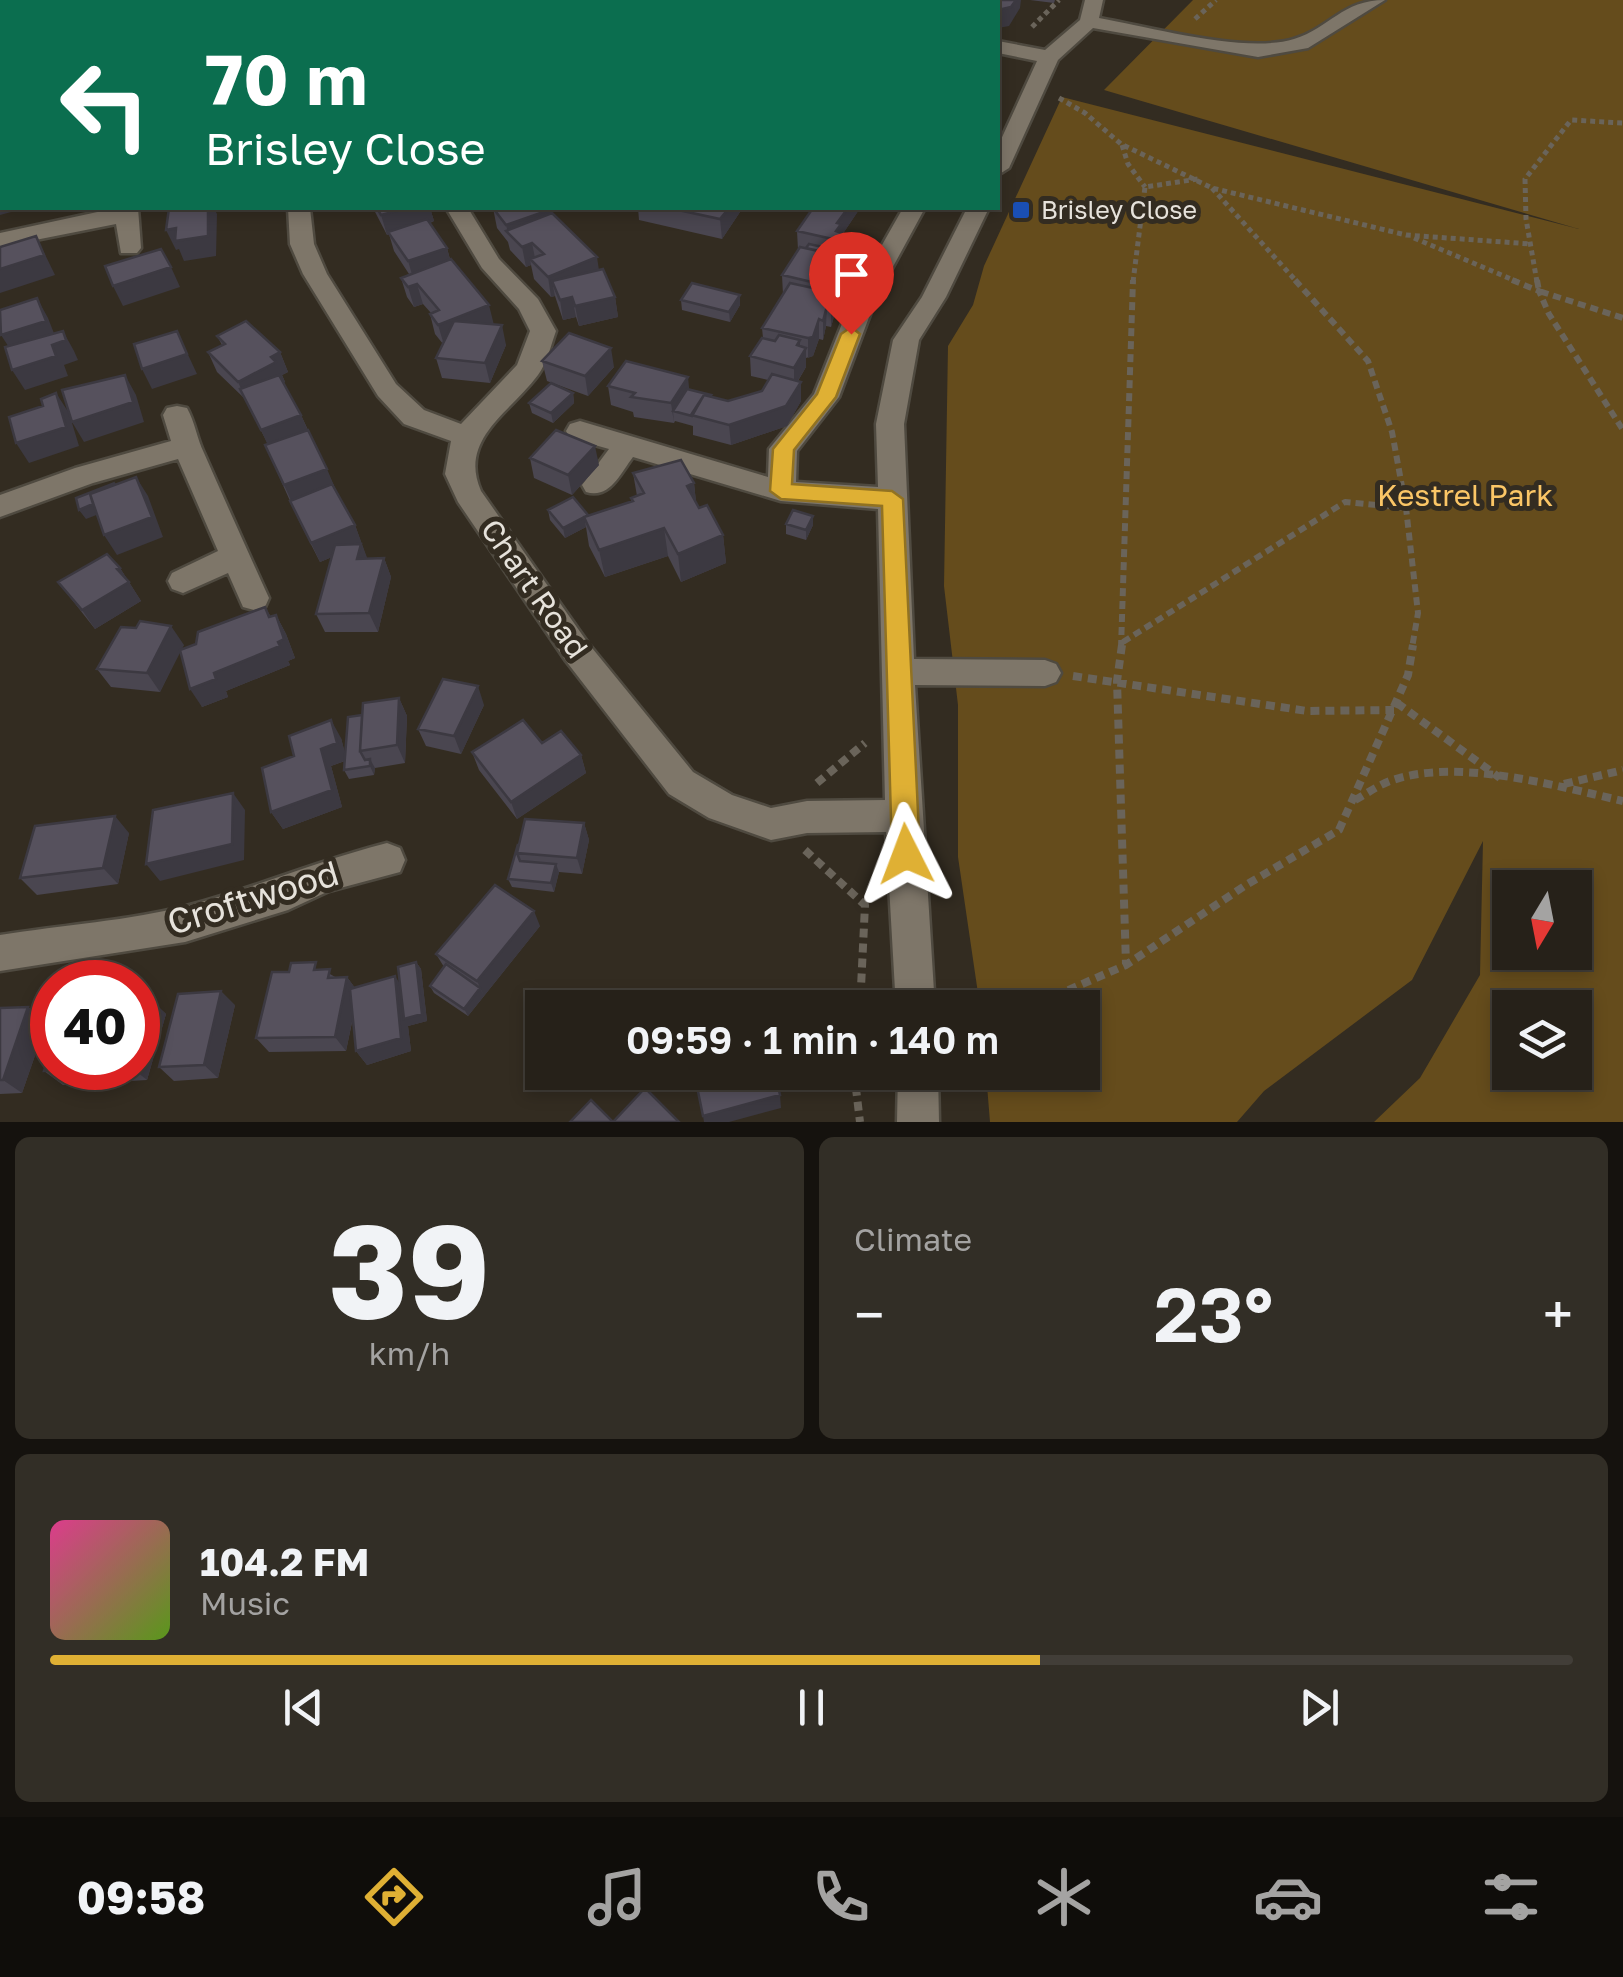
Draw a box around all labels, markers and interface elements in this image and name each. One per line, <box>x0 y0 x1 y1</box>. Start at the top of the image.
text: 70 m <box>205 36 367 120</box>
icon: left <box>40 40 170 170</box>
text: Brisley Close <box>205 121 486 175</box>
place label: Brisley Close <box>1041 194 1197 225</box>
marker: Brisley Close <box>1010 199 1032 221</box>
pin <box>809 232 894 335</box>
icon: arrive <box>824 247 879 302</box>
park label: Kestrel Park <box>1377 477 1553 513</box>
street label: Chart Road <box>474 512 596 665</box>
position arrow <box>854 802 958 906</box>
street label: Croftwood <box>162 851 343 943</box>
north arrow <box>1492 870 1592 970</box>
map controls <box>1492 870 1592 1090</box>
speed limit sign: 40 <box>30 960 160 1090</box>
button: layers <box>1492 990 1592 1090</box>
text: 09:59 · 1 min · 140 m <box>626 1017 999 1062</box>
text: 39 <box>329 1191 490 1347</box>
text: Climate <box>854 1220 972 1258</box>
text: 23° <box>1154 1268 1273 1359</box>
text: − <box>854 1281 884 1347</box>
text: + <box>1543 1281 1573 1347</box>
text: km/h <box>369 1334 450 1372</box>
text: 104.2 FM <box>200 1539 369 1584</box>
text: Music <box>200 1584 290 1622</box>
icon: previous <box>276 1680 331 1735</box>
icon: pause <box>784 1680 839 1735</box>
icon: next <box>1292 1680 1347 1735</box>
icon: directions <box>359 1862 429 1932</box>
icon: music <box>582 1862 652 1932</box>
icon: phone <box>806 1862 876 1932</box>
icon: climate <box>1029 1862 1099 1932</box>
icon: car <box>1253 1862 1323 1932</box>
icon: filters <box>1476 1862 1546 1932</box>
text: 09:58 <box>77 1870 205 1924</box>

